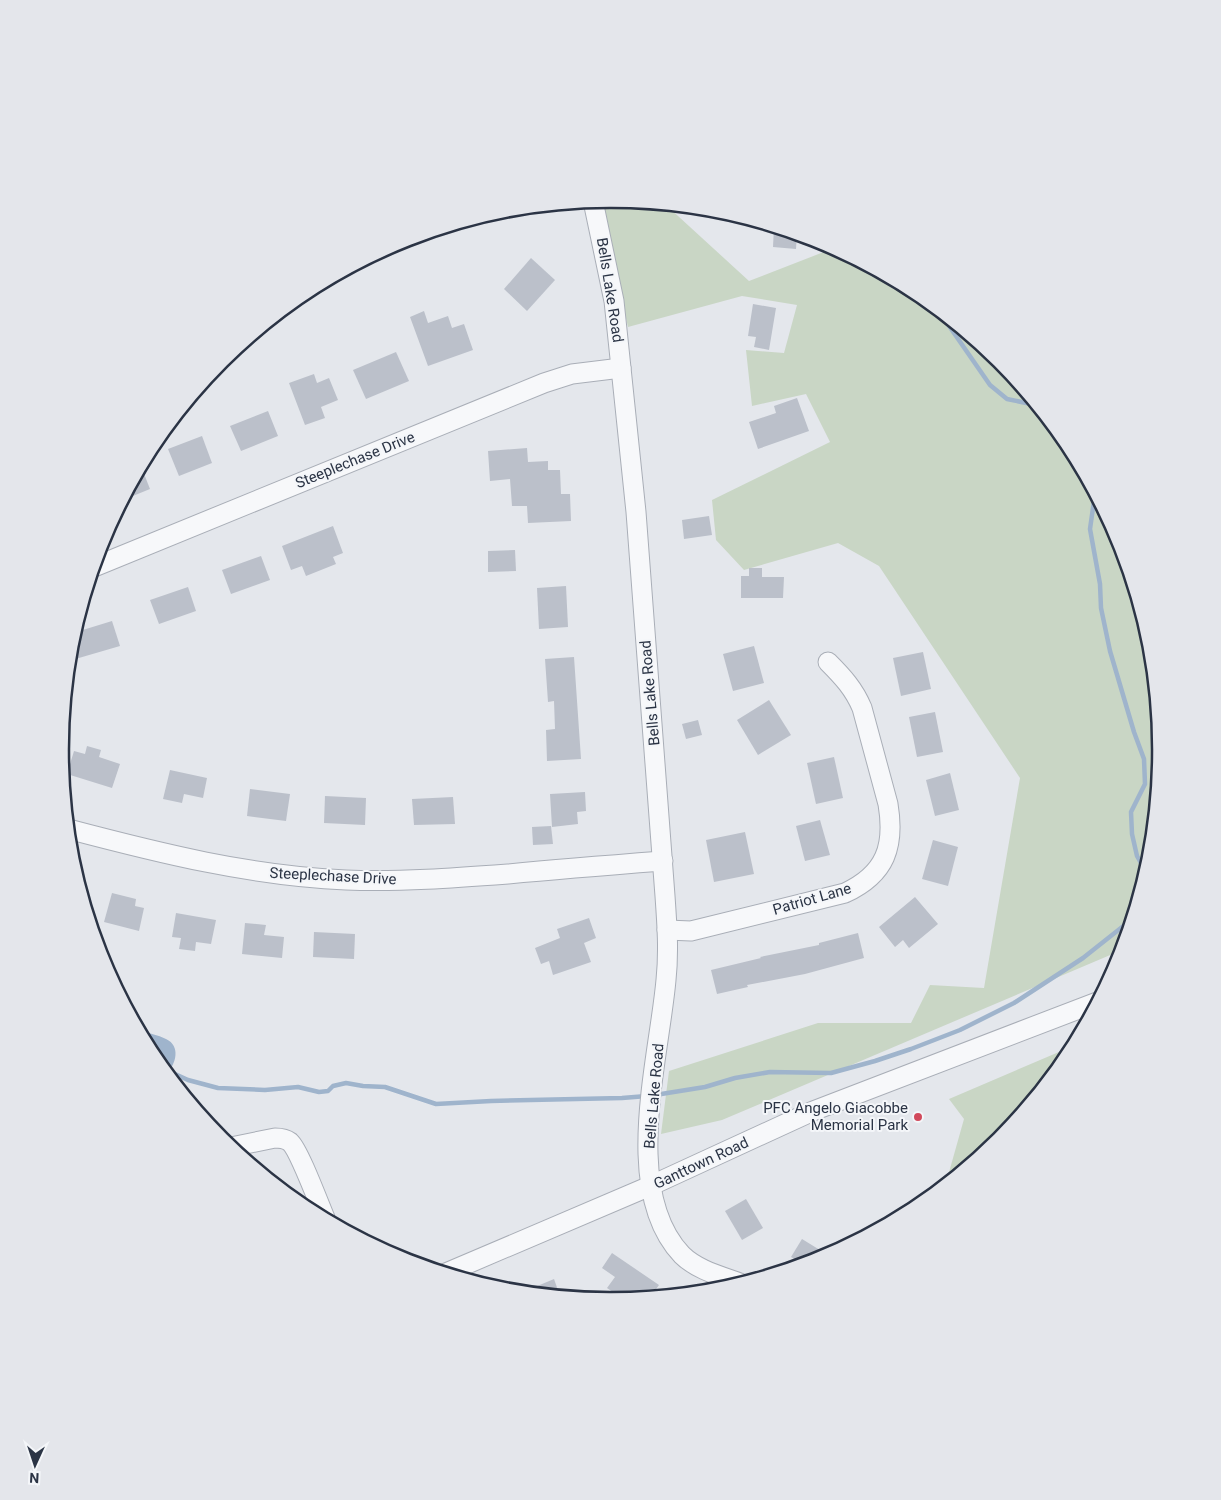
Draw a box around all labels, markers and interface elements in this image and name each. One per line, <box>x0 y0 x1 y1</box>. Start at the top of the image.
street label: Bells Lake Road <box>593 236 627 344</box>
street label: Steeplechase Drive <box>293 428 417 492</box>
street label: Bells Lake Road <box>636 639 664 747</box>
street label: Steeplechase Drive <box>269 864 397 888</box>
street label: Patriot Lane <box>771 879 853 919</box>
street label: Bells Lake Road <box>640 1042 668 1150</box>
place label: PFC Angelo Giacobbe Memorial Park <box>763 1099 908 1134</box>
marker: PFC Angelo Giacobbe Memorial Park <box>912 1111 924 1123</box>
street label: Ganttown Road <box>651 1133 751 1193</box>
north arrow <box>10 1440 60 1490</box>
text: N <box>29 1470 40 1486</box>

